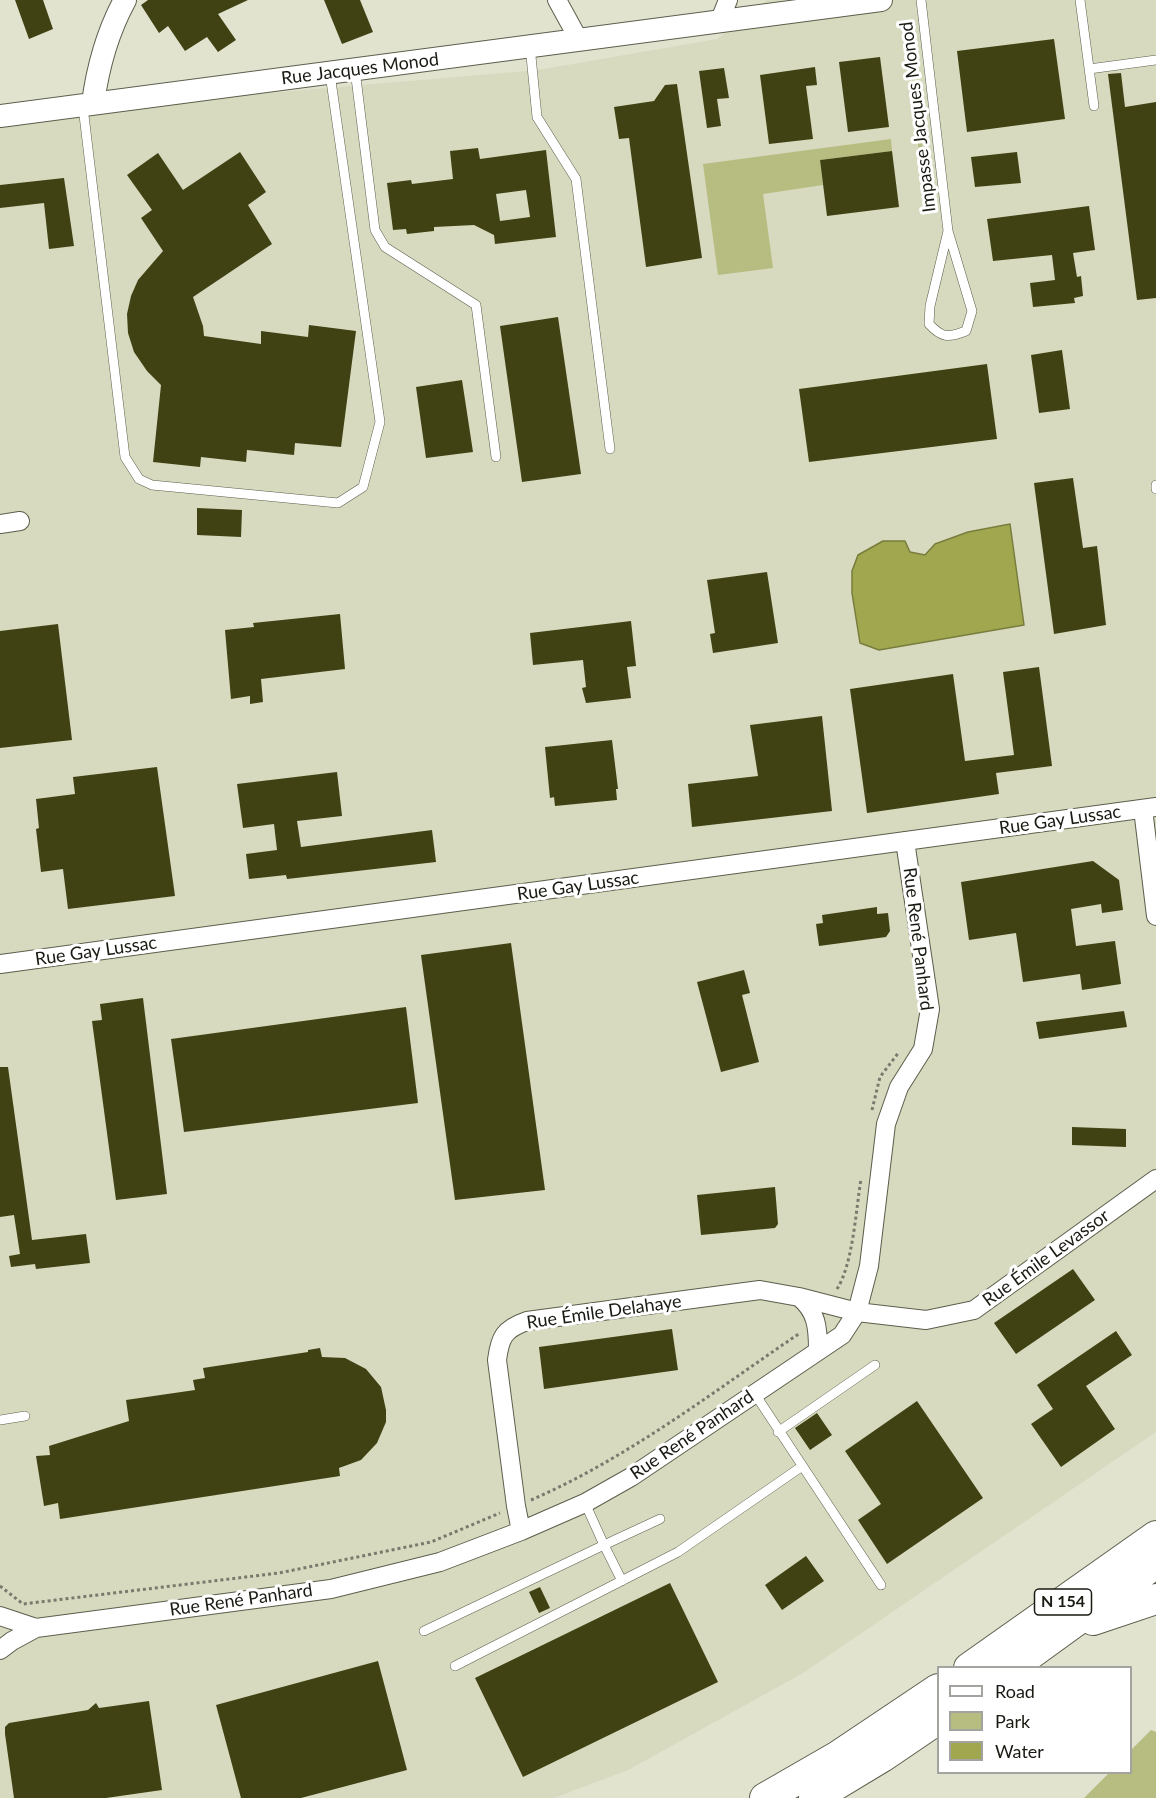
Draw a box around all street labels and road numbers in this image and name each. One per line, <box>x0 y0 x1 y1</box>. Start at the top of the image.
street label: Impasse Jacques Monod <box>896 20 940 214</box>
street label: Rue Jacques Monod <box>280 49 440 89</box>
street label: Rue Gay Lussac <box>998 801 1122 839</box>
street label: Rue René Panhard <box>898 866 938 1012</box>
street label: Rue Gay Lussac <box>516 867 640 905</box>
street label: Rue Gay Lussac <box>34 932 158 970</box>
street label: Rue Émile Levassor <box>979 1205 1113 1311</box>
street label: Rue Émile Delahaye <box>525 1290 683 1334</box>
street label: Rue René Panhard <box>626 1386 758 1484</box>
street label: Rue René Panhard <box>168 1579 314 1621</box>
road number: N 154 <box>1034 1589 1092 1615</box>

